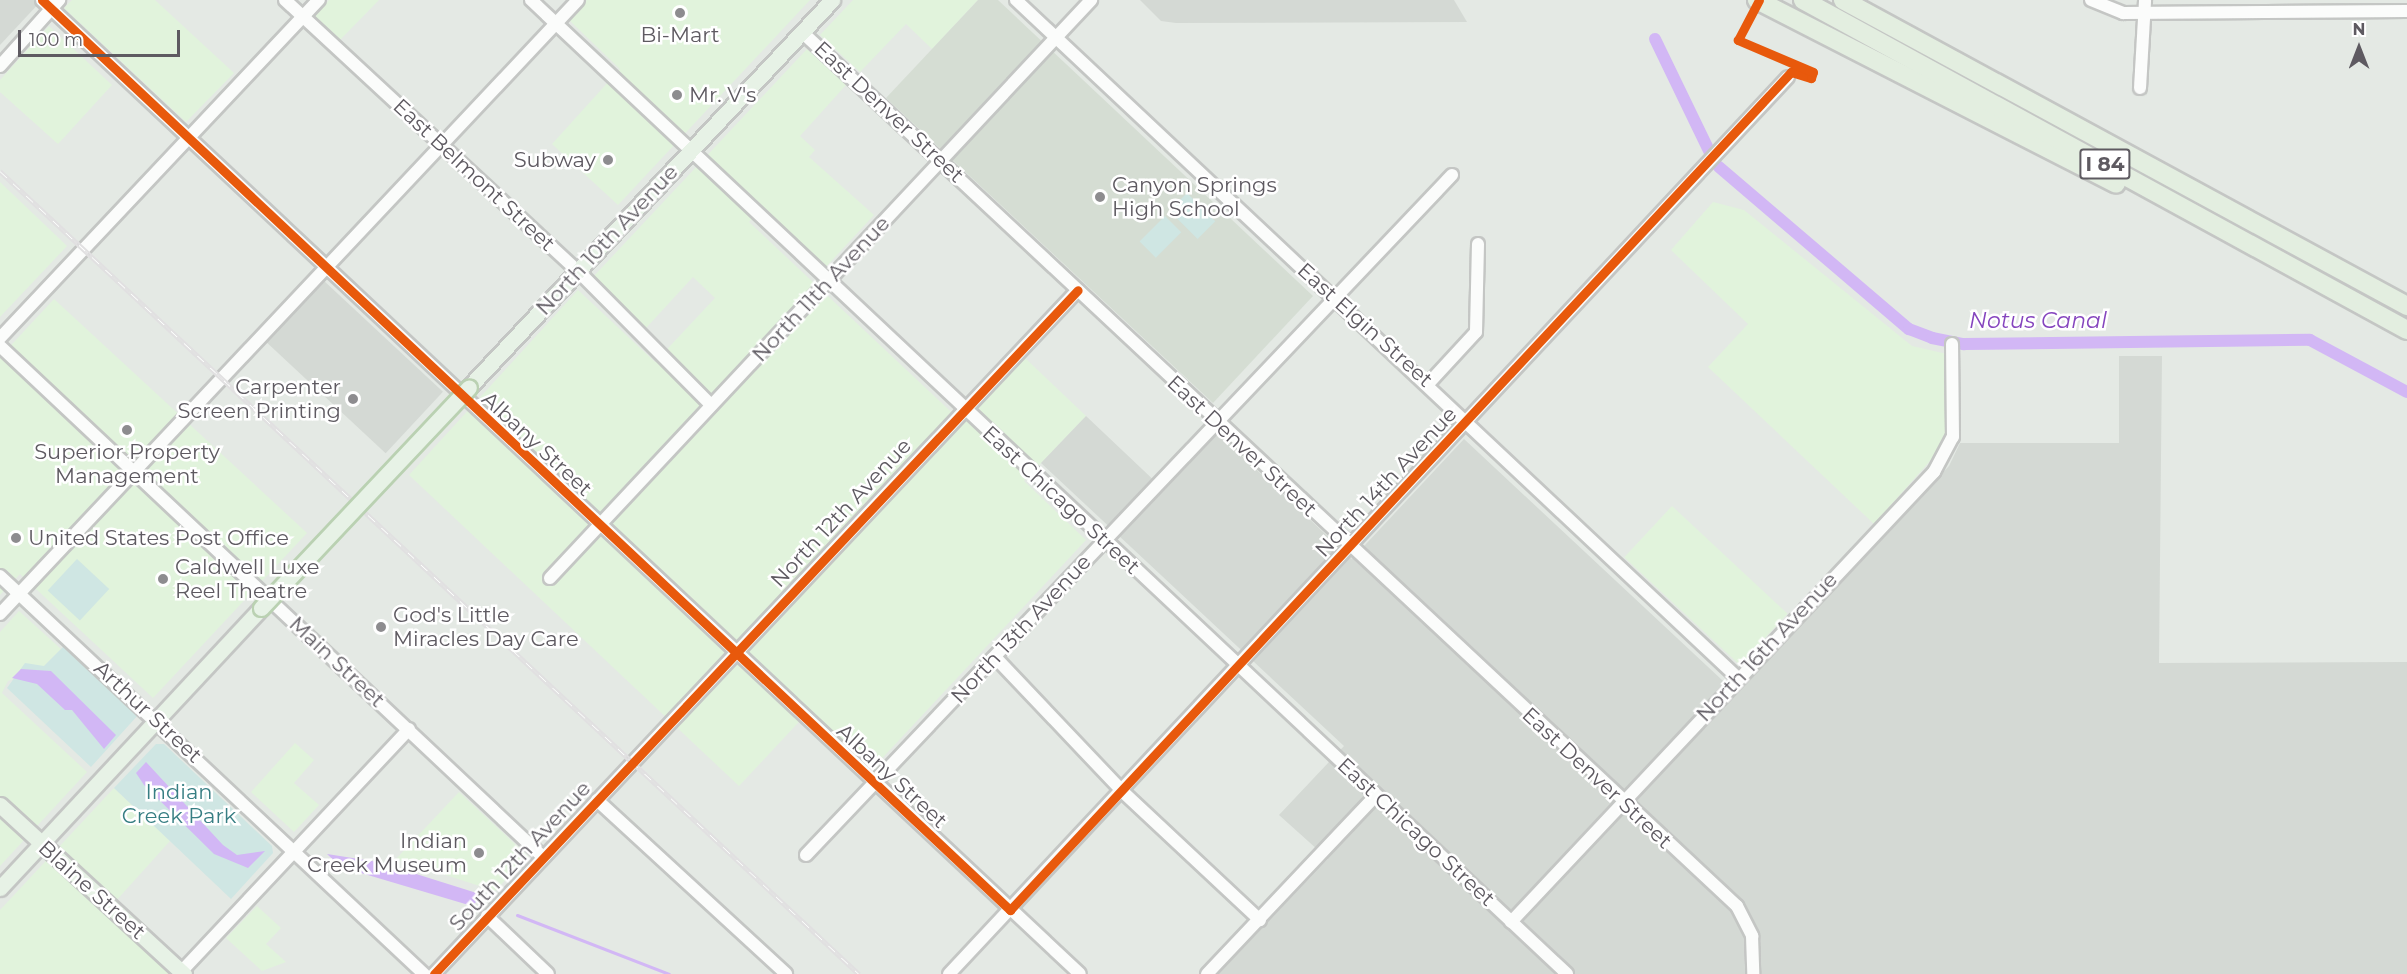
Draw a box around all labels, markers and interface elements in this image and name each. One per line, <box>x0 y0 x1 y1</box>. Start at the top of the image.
marker: Bi-Mart <box>673 6 687 20</box>
scale bar <box>21 18 183 56</box>
north arrow <box>2329 18 2389 78</box>
text: N <box>2353 20 2365 39</box>
place label: Bi-Mart <box>640 22 720 48</box>
text: 100 m <box>29 29 83 51</box>
street label: East Denver Street <box>809 36 969 188</box>
place label: Mr. V's <box>689 82 756 108</box>
marker: Mr. V's <box>670 88 684 102</box>
street label: East Belmont Street <box>388 94 560 256</box>
place label: Subway <box>514 147 596 173</box>
road number: I 84 <box>2078 147 2132 181</box>
marker: Subway <box>601 153 615 167</box>
street label: North 10th Avenue <box>531 160 683 320</box>
place label: Canyon Springs High School <box>1112 172 1277 222</box>
marker: Canyon Springs High School <box>1093 190 1107 204</box>
street label: North 11th Avenue <box>747 211 895 367</box>
street label: East Elgin Street <box>1292 258 1438 392</box>
water label: Notus Canal <box>1969 308 2107 334</box>
street label: East Denver Street <box>1162 370 1322 522</box>
place label: Carpenter Screen Printing <box>178 374 341 424</box>
street label: Albany Street <box>477 387 597 501</box>
marker: Carpenter Screen Printing <box>346 392 360 406</box>
street label: North 14th Avenue <box>1310 402 1462 562</box>
street label: East Chicago Street <box>977 421 1145 579</box>
marker: Superior Property Management <box>120 423 134 437</box>
street label: North 12th Avenue <box>766 433 916 593</box>
place label: Superior Property Management <box>34 439 220 489</box>
place label: United States Post Office <box>28 525 289 551</box>
marker: United States Post Office <box>9 531 23 545</box>
street label: North 13th Avenue <box>946 549 1096 709</box>
place label: Caldwell Luxe Reel Theatre <box>175 554 319 604</box>
street label: North 16th Avenue <box>1691 567 1843 727</box>
marker: Caldwell Luxe Reel Theatre <box>156 572 170 586</box>
place label: God's Little Miracles Day Care <box>393 602 579 652</box>
street label: Main Street <box>284 611 390 713</box>
marker: God's Little Miracles Day Care <box>374 620 388 634</box>
street label: Arthur Street <box>89 656 207 768</box>
street label: East Denver Street <box>1517 702 1677 854</box>
street label: Albany Street <box>832 719 952 833</box>
street label: East Chicago Street <box>1332 753 1500 911</box>
street label: South 12th Avenue <box>444 776 596 936</box>
park label: Indian Creek Park <box>122 779 236 829</box>
place label: Indian Creek Museum <box>307 828 467 878</box>
street label: Blaine Street <box>33 835 151 945</box>
marker: Indian Creek Museum <box>472 846 486 860</box>

